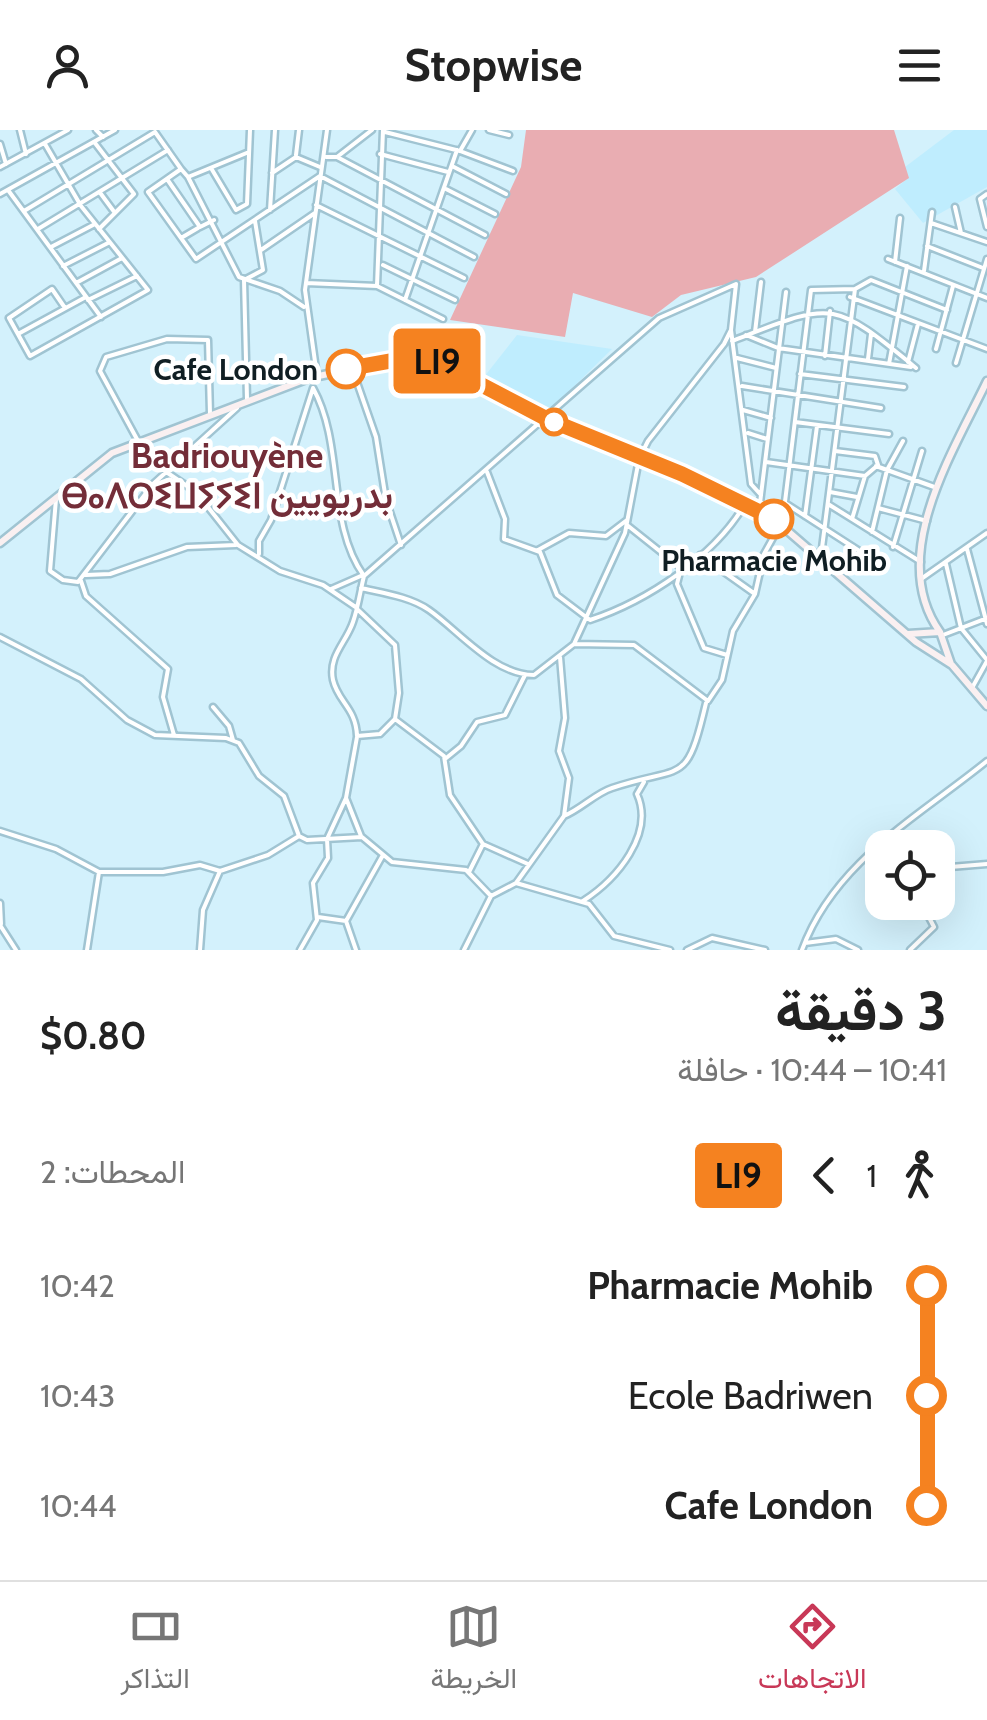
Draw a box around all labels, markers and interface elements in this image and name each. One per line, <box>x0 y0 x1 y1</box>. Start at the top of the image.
icon: person <box>40 38 95 93</box>
text: Stopwise <box>405 38 582 92</box>
icon: menu <box>892 38 947 93</box>
line badge: LI9 <box>380 328 494 394</box>
text: LI9 <box>413 340 461 383</box>
marker: Cafe London <box>327 350 365 388</box>
place label: Cafe London <box>153 351 318 388</box>
unlabelled marker <box>541 409 567 435</box>
district label: Badriouyène ⴱⴰⴷⵔⵉⵡⵢⵢⵉⵏ بدريويين <box>61 434 393 518</box>
marker: Pharmacie Mohib <box>755 500 793 538</box>
place label: Pharmacie Mohib <box>661 542 887 579</box>
map controls <box>865 830 955 920</box>
button: locate <box>865 830 955 920</box>
text: 3 دقيقة <box>775 977 947 1044</box>
text: $0.80 <box>40 1012 147 1059</box>
text: 10:41 – 10:44 · حافلة <box>677 1050 947 1089</box>
icon: back <box>797 1148 852 1203</box>
icon: walk <box>892 1148 947 1203</box>
text: المحطات: 2 <box>40 1152 185 1191</box>
text: LI9 <box>715 1154 762 1197</box>
text: 1 <box>867 1156 877 1195</box>
text: Pharmacie Mohib <box>587 1262 873 1309</box>
text: 10:42 <box>40 1266 115 1305</box>
text: Ecole Badriwen <box>628 1372 873 1419</box>
text: 10:43 <box>40 1376 115 1415</box>
text: Cafe London <box>665 1482 873 1529</box>
text: 10:44 <box>40 1486 116 1525</box>
tab: التذاكر <box>120 1599 190 1703</box>
tab: الخريطة <box>430 1599 517 1703</box>
tab: الاتجاهات <box>758 1599 867 1703</box>

